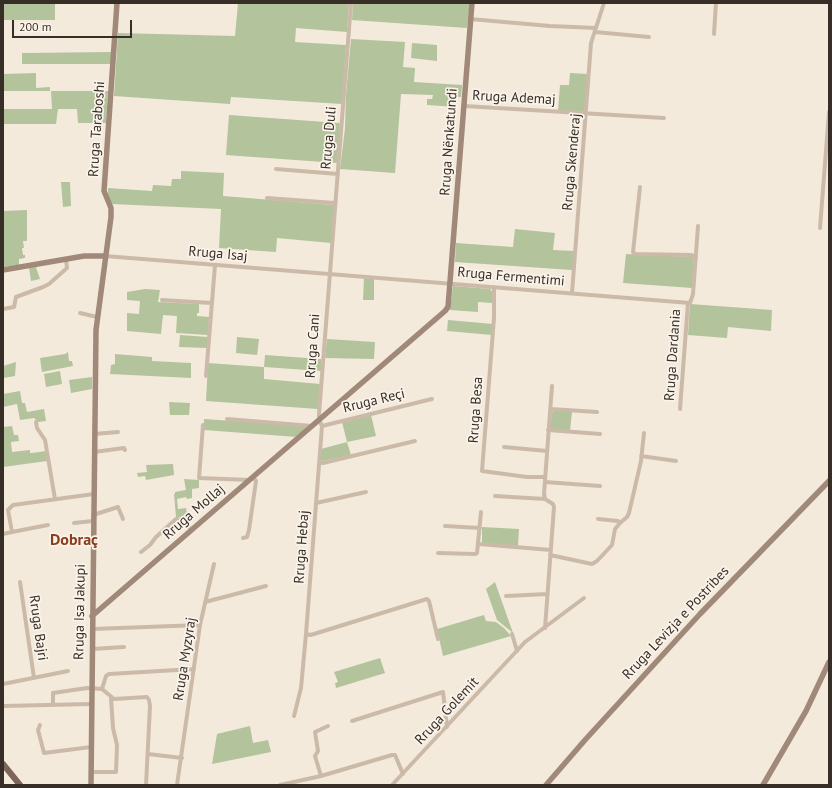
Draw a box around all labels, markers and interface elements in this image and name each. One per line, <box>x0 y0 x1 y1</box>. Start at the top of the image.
scale bar <box>14 12 134 38</box>
text: 200 m <box>19 19 52 34</box>
street label: Rruga Taraboshi <box>85 81 109 177</box>
street label: Rruga Ademaj <box>472 87 556 109</box>
street label: Rruga Nënkatundi <box>437 88 461 196</box>
street label: Rruga Duli <box>318 106 340 170</box>
street label: Rruga Skenderaj <box>559 113 585 211</box>
street label: Rruga Isaj <box>188 243 248 265</box>
street label: Rruga Fermentimi <box>457 264 565 290</box>
street label: Rruga Dardania <box>661 308 685 402</box>
street label: Rruga Cani <box>302 313 324 379</box>
street label: Rruga Besa <box>465 376 487 444</box>
street label: Rruga Reçi <box>341 385 407 417</box>
street label: Rruga Mollaj <box>160 481 228 543</box>
street label: Rruga Hebaj <box>291 510 313 584</box>
district label: Dobraç <box>50 530 98 550</box>
street label: Rruga Levizja e Postribes <box>619 563 733 683</box>
street label: Rruga Isa Jakupi <box>71 564 89 660</box>
street label: Rruga Bajri <box>25 594 51 662</box>
street label: Rruga Myzyraj <box>170 616 200 702</box>
street label: Rruga Golemit <box>412 674 482 748</box>

